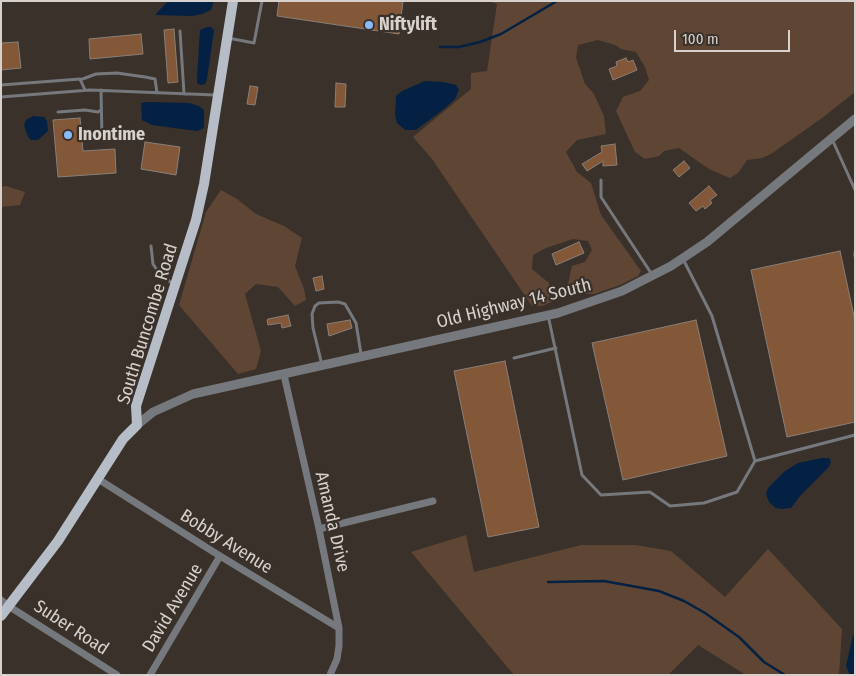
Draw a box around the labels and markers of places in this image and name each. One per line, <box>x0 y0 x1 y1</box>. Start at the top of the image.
place label: Niftylift <box>379 14 437 36</box>
marker: Niftylift <box>363 19 375 31</box>
place label: Inontime <box>78 124 145 146</box>
marker: Inontime <box>62 129 74 141</box>

